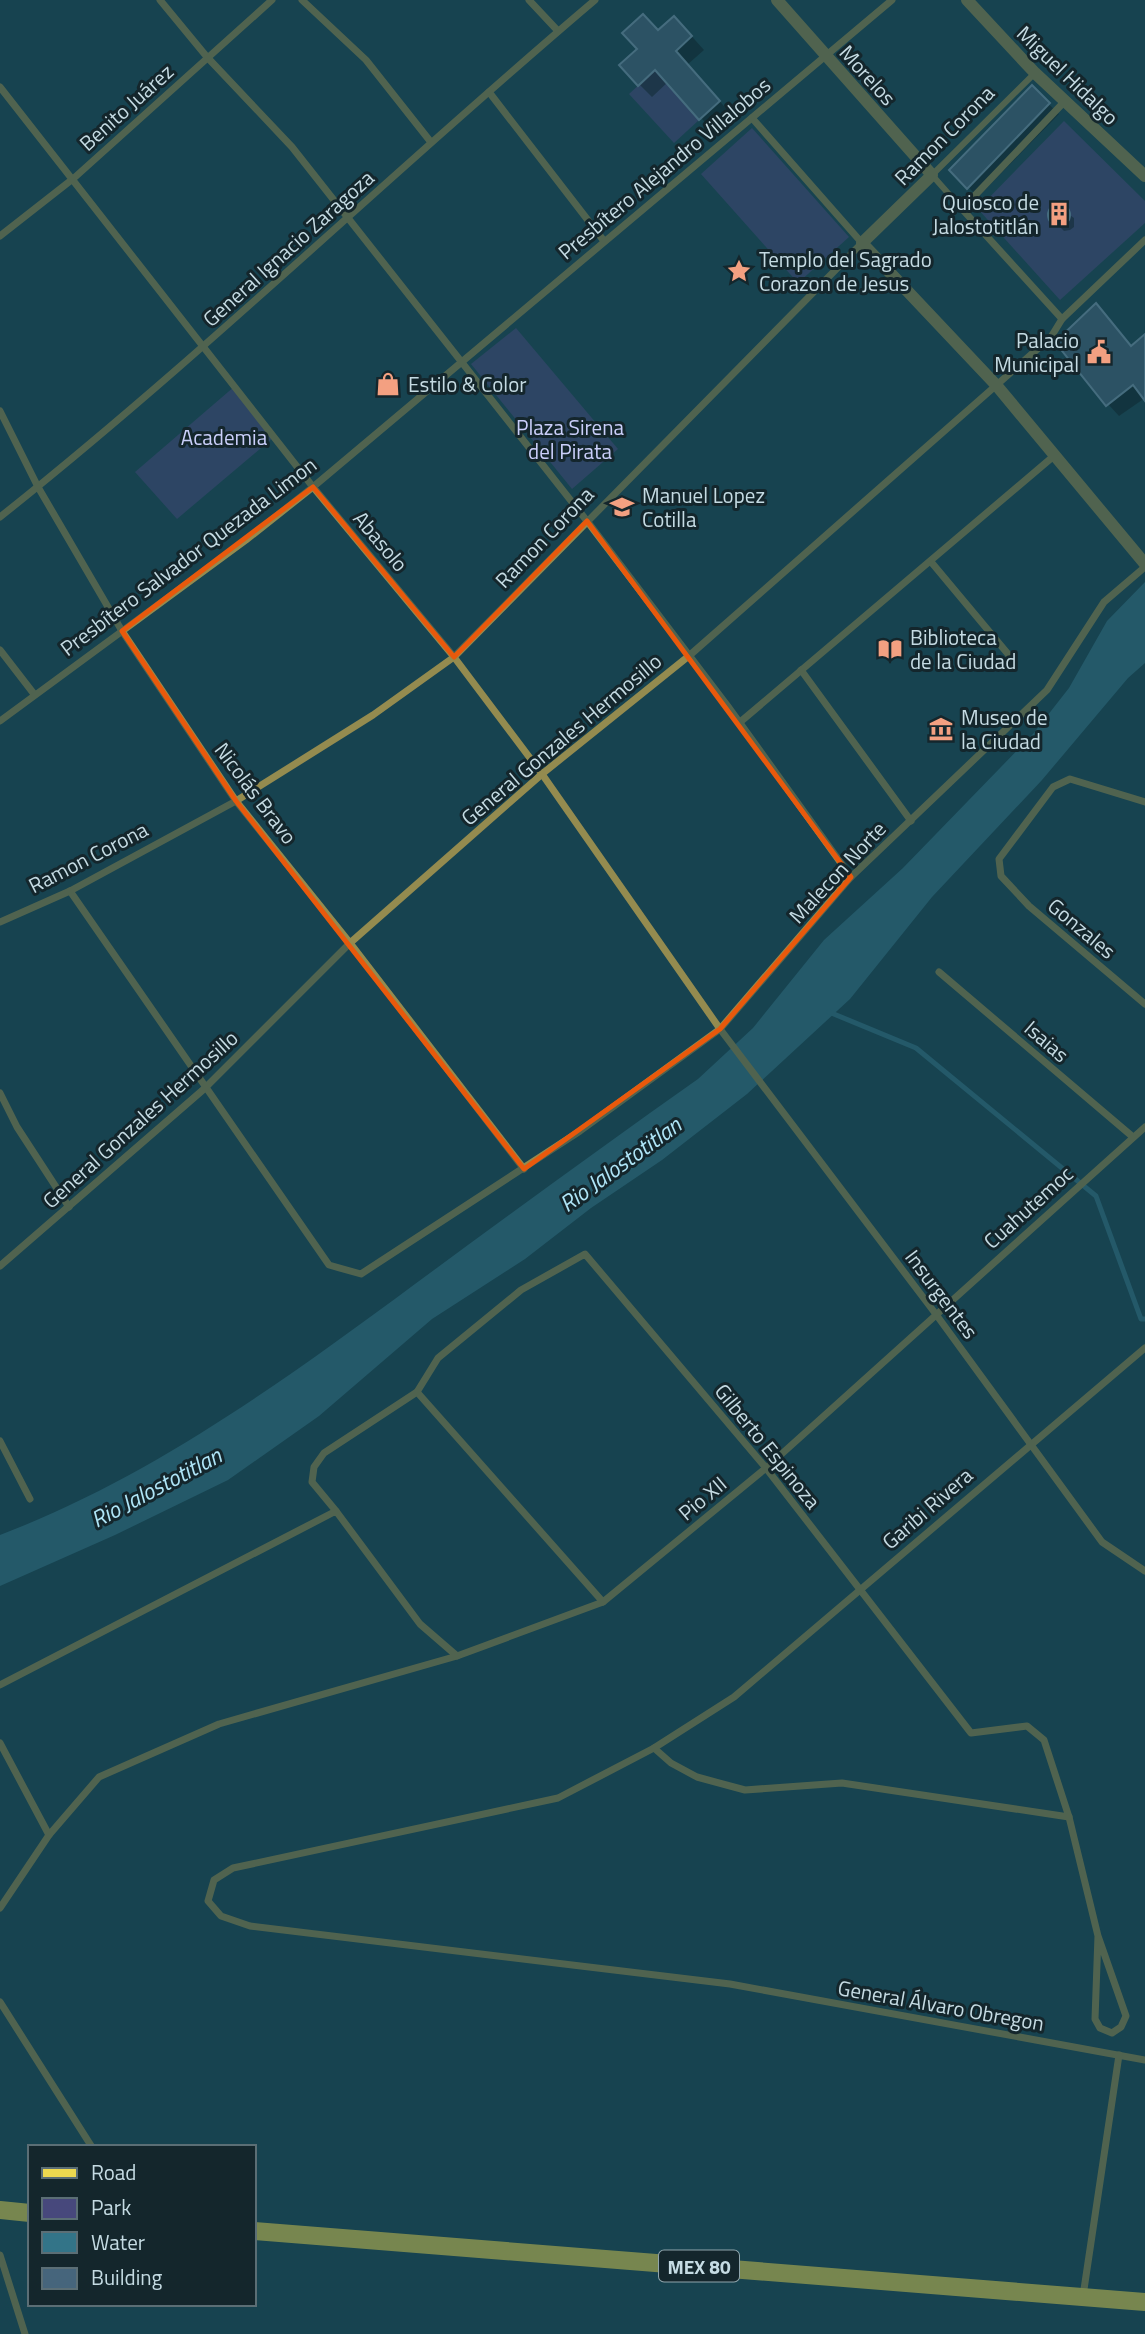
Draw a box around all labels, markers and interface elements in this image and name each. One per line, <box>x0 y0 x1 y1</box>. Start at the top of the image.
street label: Miguel Hidalgo <box>1010 18 1126 132</box>
street label: Morelos <box>832 38 904 112</box>
street label: Benito Juárez <box>72 56 180 158</box>
street label: Presbítero Alejandro Villalobos <box>551 69 777 267</box>
street label: Ramon Corona <box>887 77 1002 192</box>
street label: General Ignacio Zaragoza <box>195 162 381 334</box>
place label: Quiosco de Jalostotitlán <box>932 186 1039 242</box>
building icon: Quiosco de Jalostotitlán <box>1045 200 1073 228</box>
place label: Templo del Sagrado Corazon de Jesus <box>759 243 932 299</box>
place icon: Templo del Sagrado Corazon de Jesus <box>725 257 753 285</box>
place label: Palacio Municipal <box>994 324 1079 380</box>
public building icon: Palacio Municipal <box>1085 338 1113 366</box>
place label: Estilo & Color <box>408 368 526 400</box>
shop icon: Estilo & Color <box>374 370 402 398</box>
park label: Plaza Sirena del Pirata <box>516 411 624 467</box>
park label: Academia <box>181 421 268 453</box>
street label: Presbítero Salvador Quezada Limon <box>53 449 323 663</box>
street label: Ramon Corona <box>487 479 601 595</box>
place label: Manuel Lopez Cotilla <box>642 479 765 535</box>
school or university icon: Manuel Lopez Cotilla <box>608 493 636 521</box>
street label: Abasolo <box>346 504 416 578</box>
place label: Biblioteca de la Ciudad <box>910 621 1016 677</box>
library icon: Biblioteca de la Ciudad <box>876 635 904 663</box>
street label: General Gonzales Hermosillo <box>454 645 668 833</box>
place label: Museo de la Ciudad <box>961 701 1048 757</box>
museum icon: Museo de la Ciudad <box>927 715 955 743</box>
street label: Nicolás Bravo <box>207 735 305 851</box>
street label: Ramon Corona <box>23 813 154 901</box>
street label: Malecon Norte <box>781 814 893 930</box>
street label: Gonzales <box>1041 890 1123 966</box>
street label: Isaias <box>1018 1012 1076 1070</box>
street label: General Gonzales Hermosillo <box>35 1022 245 1216</box>
water label: Rio Jalostotitlan <box>552 1107 689 1220</box>
street label: Cuahutemoc <box>976 1158 1080 1256</box>
street label: Insurgentes <box>898 1243 986 1345</box>
street label: Gilberto Espinoza <box>707 1376 829 1516</box>
water label: Rio Jalostotitlan <box>84 1438 228 1536</box>
street label: Garibi Rivera <box>874 1459 980 1557</box>
street label: Pio XII <box>671 1468 733 1528</box>
street label: General Álvaro Obregon <box>835 1971 1047 2039</box>
legend <box>28 2145 256 2306</box>
text: Road <box>91 2156 136 2188</box>
text: Park <box>91 2191 131 2223</box>
text: Water <box>91 2226 145 2258</box>
road number: MEX 80 <box>659 2250 739 2282</box>
text: Building <box>91 2261 163 2293</box>

